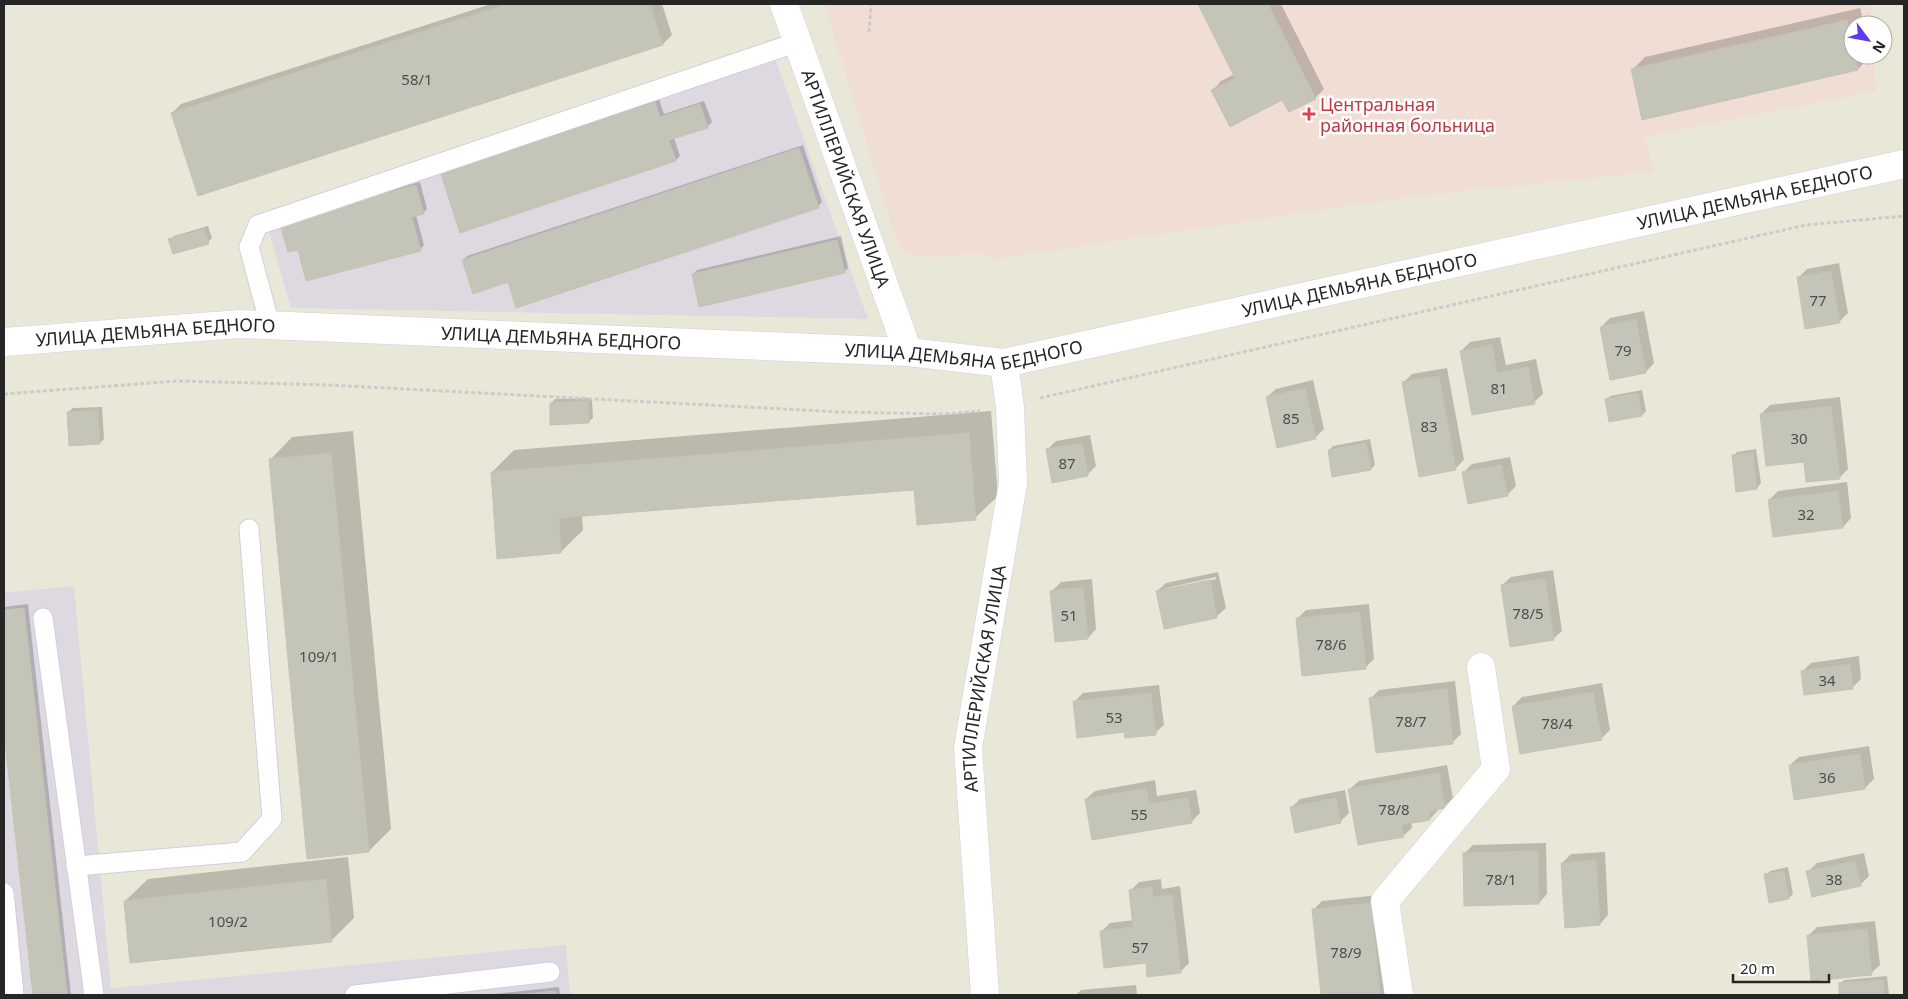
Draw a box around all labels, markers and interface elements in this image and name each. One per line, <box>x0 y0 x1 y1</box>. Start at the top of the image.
north arrow <box>1843 15 1893 65</box>
text: N <box>1868 37 1891 57</box>
street label: АРТИЛЛЕРИЙСКАЯ УЛИЦА <box>796 66 896 291</box>
house number: 58/1 <box>401 69 433 89</box>
place label: Центральная районная больница <box>1320 92 1495 137</box>
marker: Центральная районная больница <box>1302 107 1316 121</box>
street label: УЛИЦА ДЕМЬЯНА БЕДНОГО <box>1635 159 1875 235</box>
street label: УЛИЦА ДЕМЬЯНА БЕДНОГО <box>1240 247 1479 322</box>
house number: 77 <box>1809 290 1827 310</box>
street label: УЛИЦА ДЕМЬЯНА БЕДНОГО <box>35 312 276 352</box>
street label: УЛИЦА ДЕМЬЯНА БЕДНОГО <box>440 320 682 354</box>
street label: УЛИЦА ДЕМЬЯНА БЕДНОГО <box>844 334 1085 375</box>
house number: 79 <box>1614 340 1632 360</box>
house number: 81 <box>1490 378 1508 398</box>
house number: 85 <box>1282 408 1300 428</box>
house number: 83 <box>1420 416 1438 436</box>
house number: 30 <box>1790 428 1808 448</box>
house number: 87 <box>1058 453 1076 473</box>
house number: 32 <box>1797 504 1815 524</box>
street label: АРТИЛЛЕРИЙСКАЯ УЛИЦА <box>956 563 1011 793</box>
house number: 78/5 <box>1512 603 1544 623</box>
house number: 51 <box>1060 605 1078 625</box>
house number: 78/6 <box>1315 634 1347 654</box>
house number: 109/1 <box>299 646 339 666</box>
house number: 34 <box>1818 670 1836 690</box>
house number: 53 <box>1105 707 1123 727</box>
house number: 78/7 <box>1395 711 1427 731</box>
house number: 78/4 <box>1541 713 1573 733</box>
house number: 36 <box>1818 767 1836 787</box>
house number: 78/8 <box>1378 799 1410 819</box>
house number: 55 <box>1130 804 1148 824</box>
house number: 78/1 <box>1485 869 1517 889</box>
house number: 38 <box>1825 869 1843 889</box>
house number: 109/2 <box>208 911 248 931</box>
house number: 57 <box>1131 937 1149 957</box>
house number: 78/9 <box>1330 942 1362 962</box>
scale bar <box>1733 952 1829 984</box>
text: 20 m <box>1740 958 1775 978</box>

